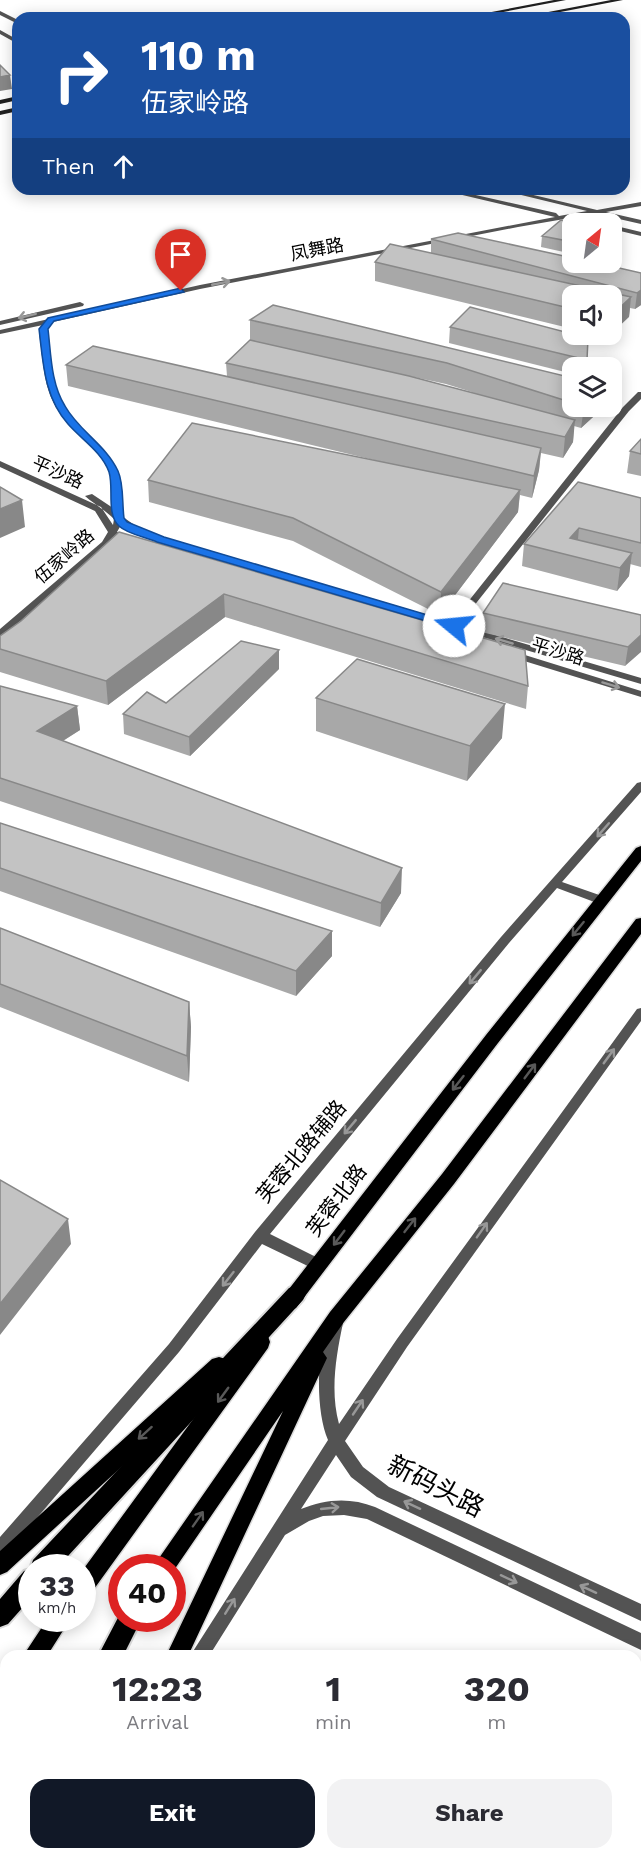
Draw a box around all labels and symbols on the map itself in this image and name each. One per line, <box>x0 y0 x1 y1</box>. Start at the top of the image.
north arrow <box>562 213 622 273</box>
pin <box>155 229 206 291</box>
street label: 凤舞路 <box>288 234 346 264</box>
one-way arrow <box>211 277 230 288</box>
one-way arrow <box>18 311 37 323</box>
street label: 平沙路 <box>29 451 87 493</box>
street label: 伍家岭路 <box>30 524 98 588</box>
position arrow <box>422 594 486 658</box>
street label: 平沙路 <box>529 633 587 669</box>
one-way arrow <box>495 635 514 646</box>
one-way arrow <box>601 680 620 691</box>
one-way arrow <box>596 822 610 837</box>
one-way arrow <box>571 921 584 937</box>
one-way arrow <box>468 969 481 985</box>
one-way arrow <box>603 1048 615 1064</box>
one-way arrow <box>523 1064 536 1080</box>
one-way arrow <box>452 1075 465 1091</box>
street label: 芙蓉北路辅路 <box>251 1095 351 1207</box>
one-way arrow <box>344 1119 357 1135</box>
street label: 芙蓉北路 <box>301 1159 371 1241</box>
one-way arrow <box>404 1218 417 1234</box>
one-way arrow <box>476 1223 488 1239</box>
one-way arrow <box>333 1229 345 1245</box>
one-way arrow <box>221 1270 234 1286</box>
one-way arrow <box>217 1386 230 1402</box>
one-way arrow <box>352 1399 365 1416</box>
one-way arrow <box>137 1425 152 1440</box>
street label: 新码头路 <box>383 1449 489 1523</box>
one-way arrow <box>403 1499 421 1511</box>
one-way arrow <box>320 1502 339 1513</box>
one-way arrow <box>192 1512 204 1528</box>
speed limit sign: 40 <box>108 1554 186 1632</box>
one-way arrow <box>500 1573 518 1585</box>
one-way arrow <box>580 1582 598 1594</box>
one-way arrow <box>224 1599 236 1615</box>

